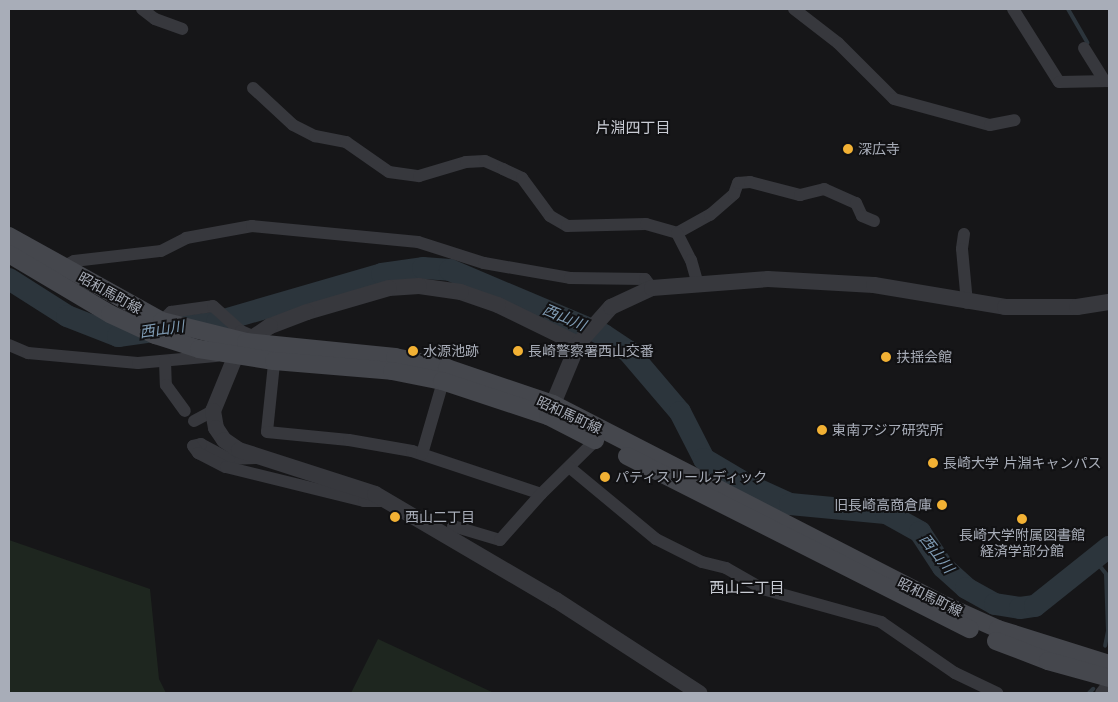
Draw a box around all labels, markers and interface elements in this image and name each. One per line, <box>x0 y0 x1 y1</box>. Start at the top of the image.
district label: 片淵四丁目 <box>596 120 670 138</box>
place label: 深広寺 <box>858 141 900 157</box>
marker: 深広寺 <box>842 143 854 155</box>
street label: 昭和馬町線 <box>75 269 145 317</box>
water label: 西山川 <box>540 301 588 335</box>
water label: 西山川 <box>138 318 186 342</box>
place label: 水源池跡 <box>423 343 479 359</box>
place label: 長崎警察署西山交番 <box>528 343 654 359</box>
marker: 水源池跡 <box>407 345 419 357</box>
marker: 長崎警察署西山交番 <box>512 345 524 357</box>
place label: 扶揺会館 <box>896 349 952 365</box>
marker: 扶揺会館 <box>880 351 892 363</box>
street label: 昭和馬町線 <box>534 393 604 437</box>
place label: 東南アジア研究所 <box>832 422 944 438</box>
marker: 東南アジア研究所 <box>816 424 828 436</box>
place label: 長崎大学 片淵キャンパス <box>943 455 1101 471</box>
marker: 長崎大学 片淵キャンパス <box>927 457 939 469</box>
place label: パティスリールディック <box>615 469 769 485</box>
marker: パティスリールディック <box>599 471 611 483</box>
place label: 旧長崎高商倉庫 <box>834 497 932 513</box>
marker: 旧長崎高商倉庫 <box>936 499 948 511</box>
place label: 西山二丁目 <box>405 509 475 525</box>
marker: 西山二丁目 <box>389 511 401 523</box>
marker: 長崎大学附属図書館 経済学部分館 <box>1016 513 1028 525</box>
place label: 長崎大学附属図書館 経済学部分館 <box>959 527 1085 560</box>
water label: 西山川 <box>915 531 957 577</box>
street label: 昭和馬町線 <box>895 574 965 620</box>
district label: 西山二丁目 <box>710 580 784 598</box>

